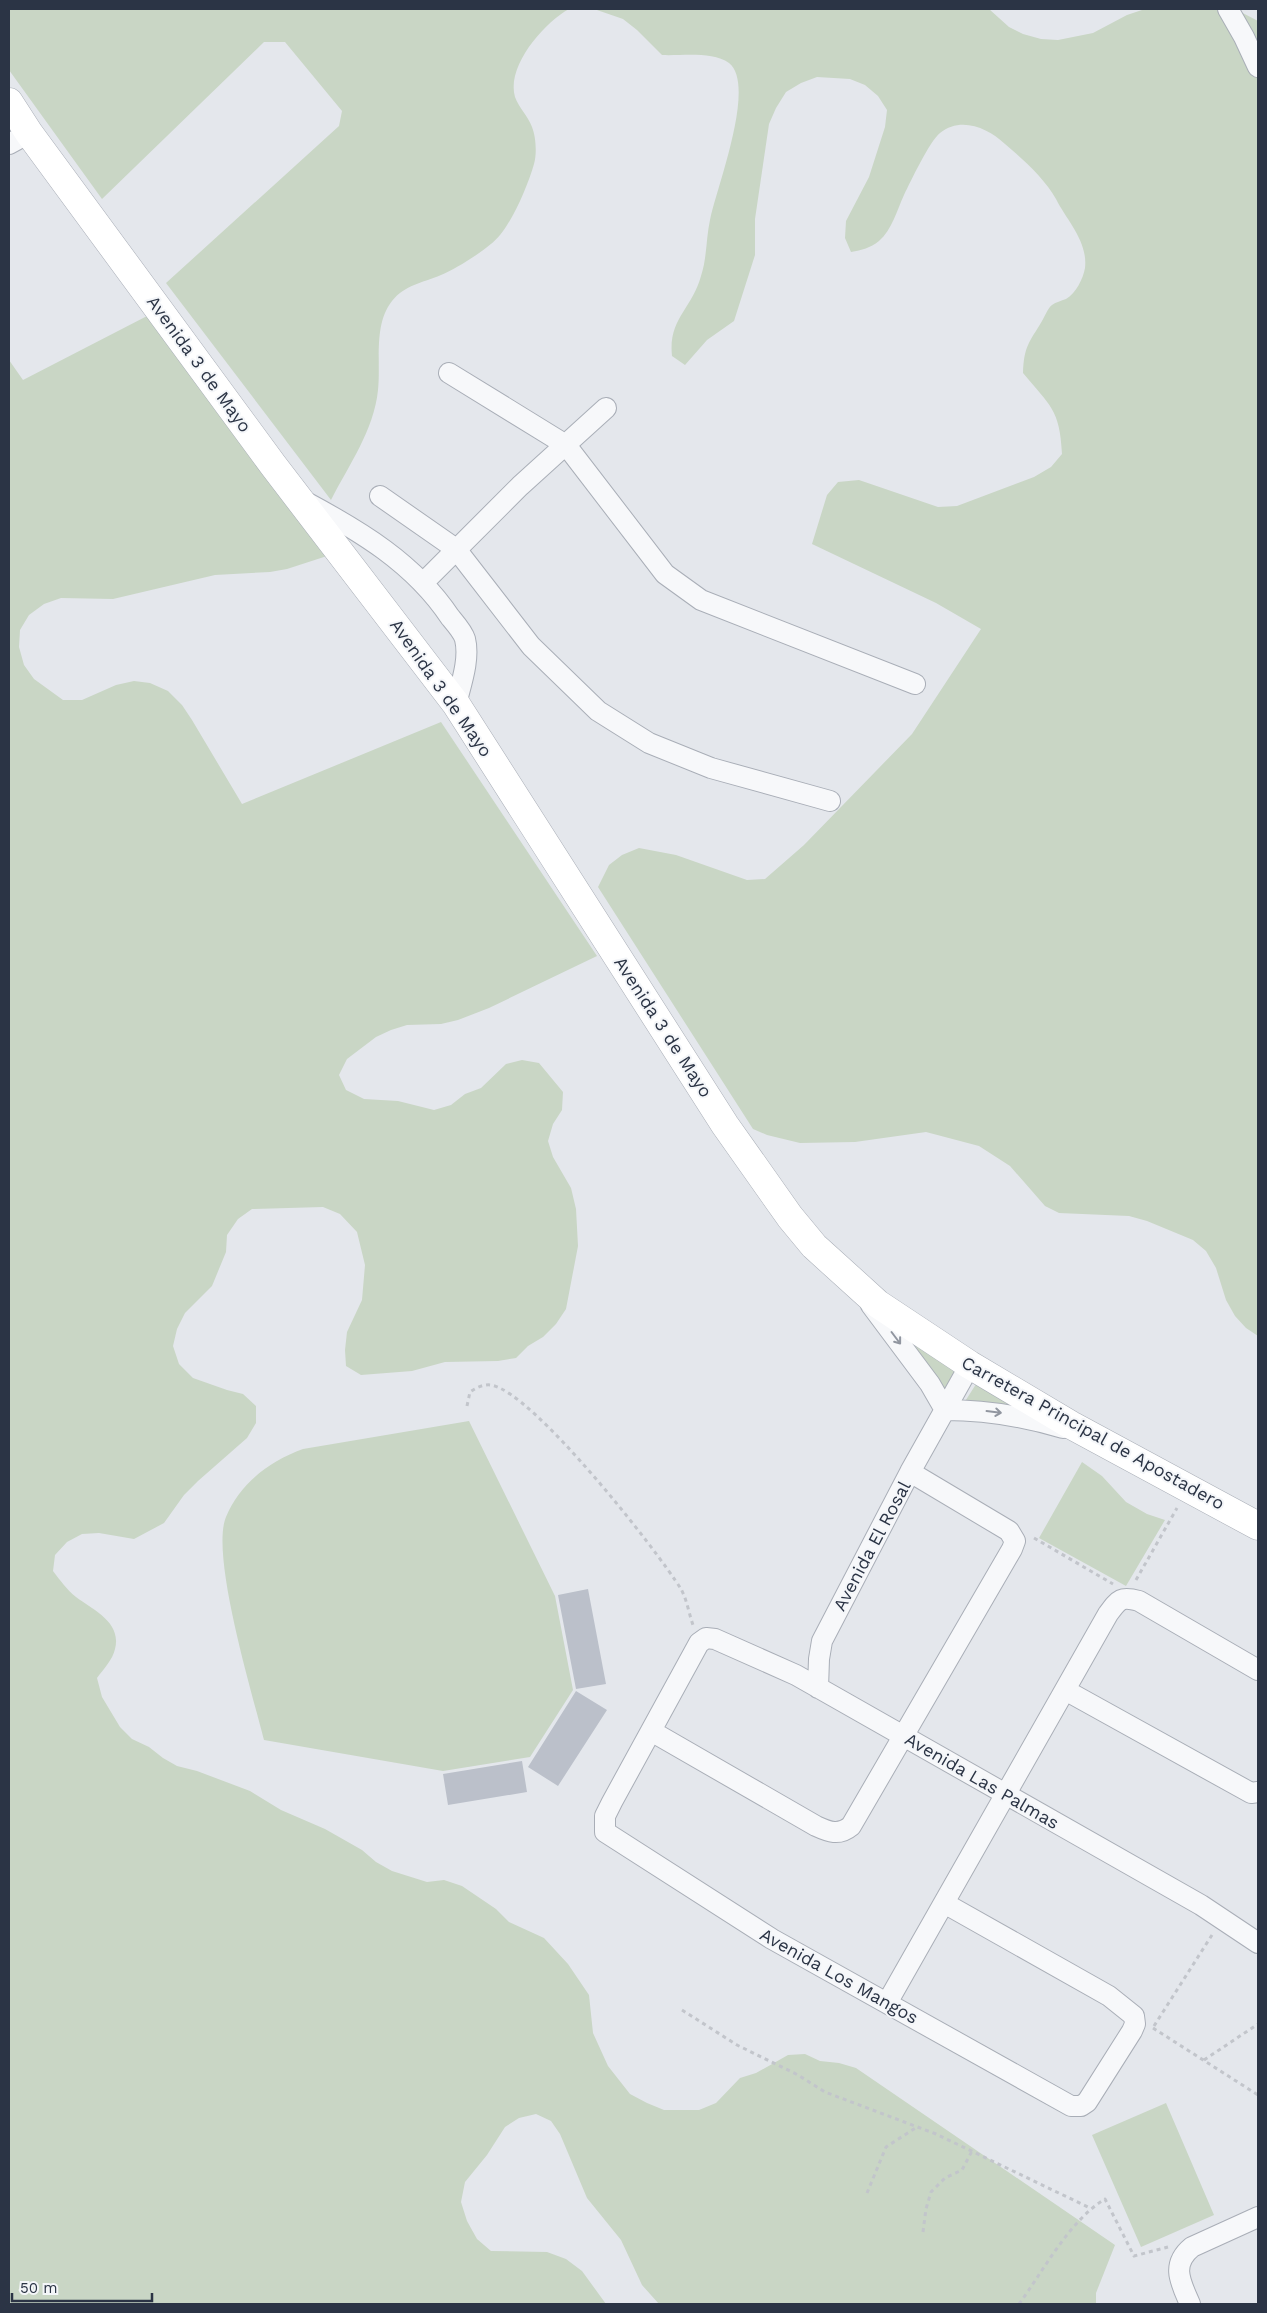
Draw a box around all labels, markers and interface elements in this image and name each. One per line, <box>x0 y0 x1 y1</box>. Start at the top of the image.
street label: Avenida 3 de Mayo <box>143 291 256 436</box>
street label: Avenida 3 de Mayo <box>386 615 497 761</box>
street label: Avenida 3 de Mayo <box>610 952 717 1101</box>
one-way arrow <box>891 1331 902 1344</box>
street label: Carretera Principal de Apostadero <box>958 1351 1228 1514</box>
one-way arrow <box>985 1407 1001 1417</box>
street label: Avenida El Rosal <box>828 1477 915 1614</box>
street label: Avenida Las Palmas <box>902 1728 1063 1833</box>
street label: Avenida Los Mangos <box>757 1923 922 2028</box>
scale bar <box>12 2270 152 2302</box>
text: 50 m <box>20 2279 57 2297</box>

